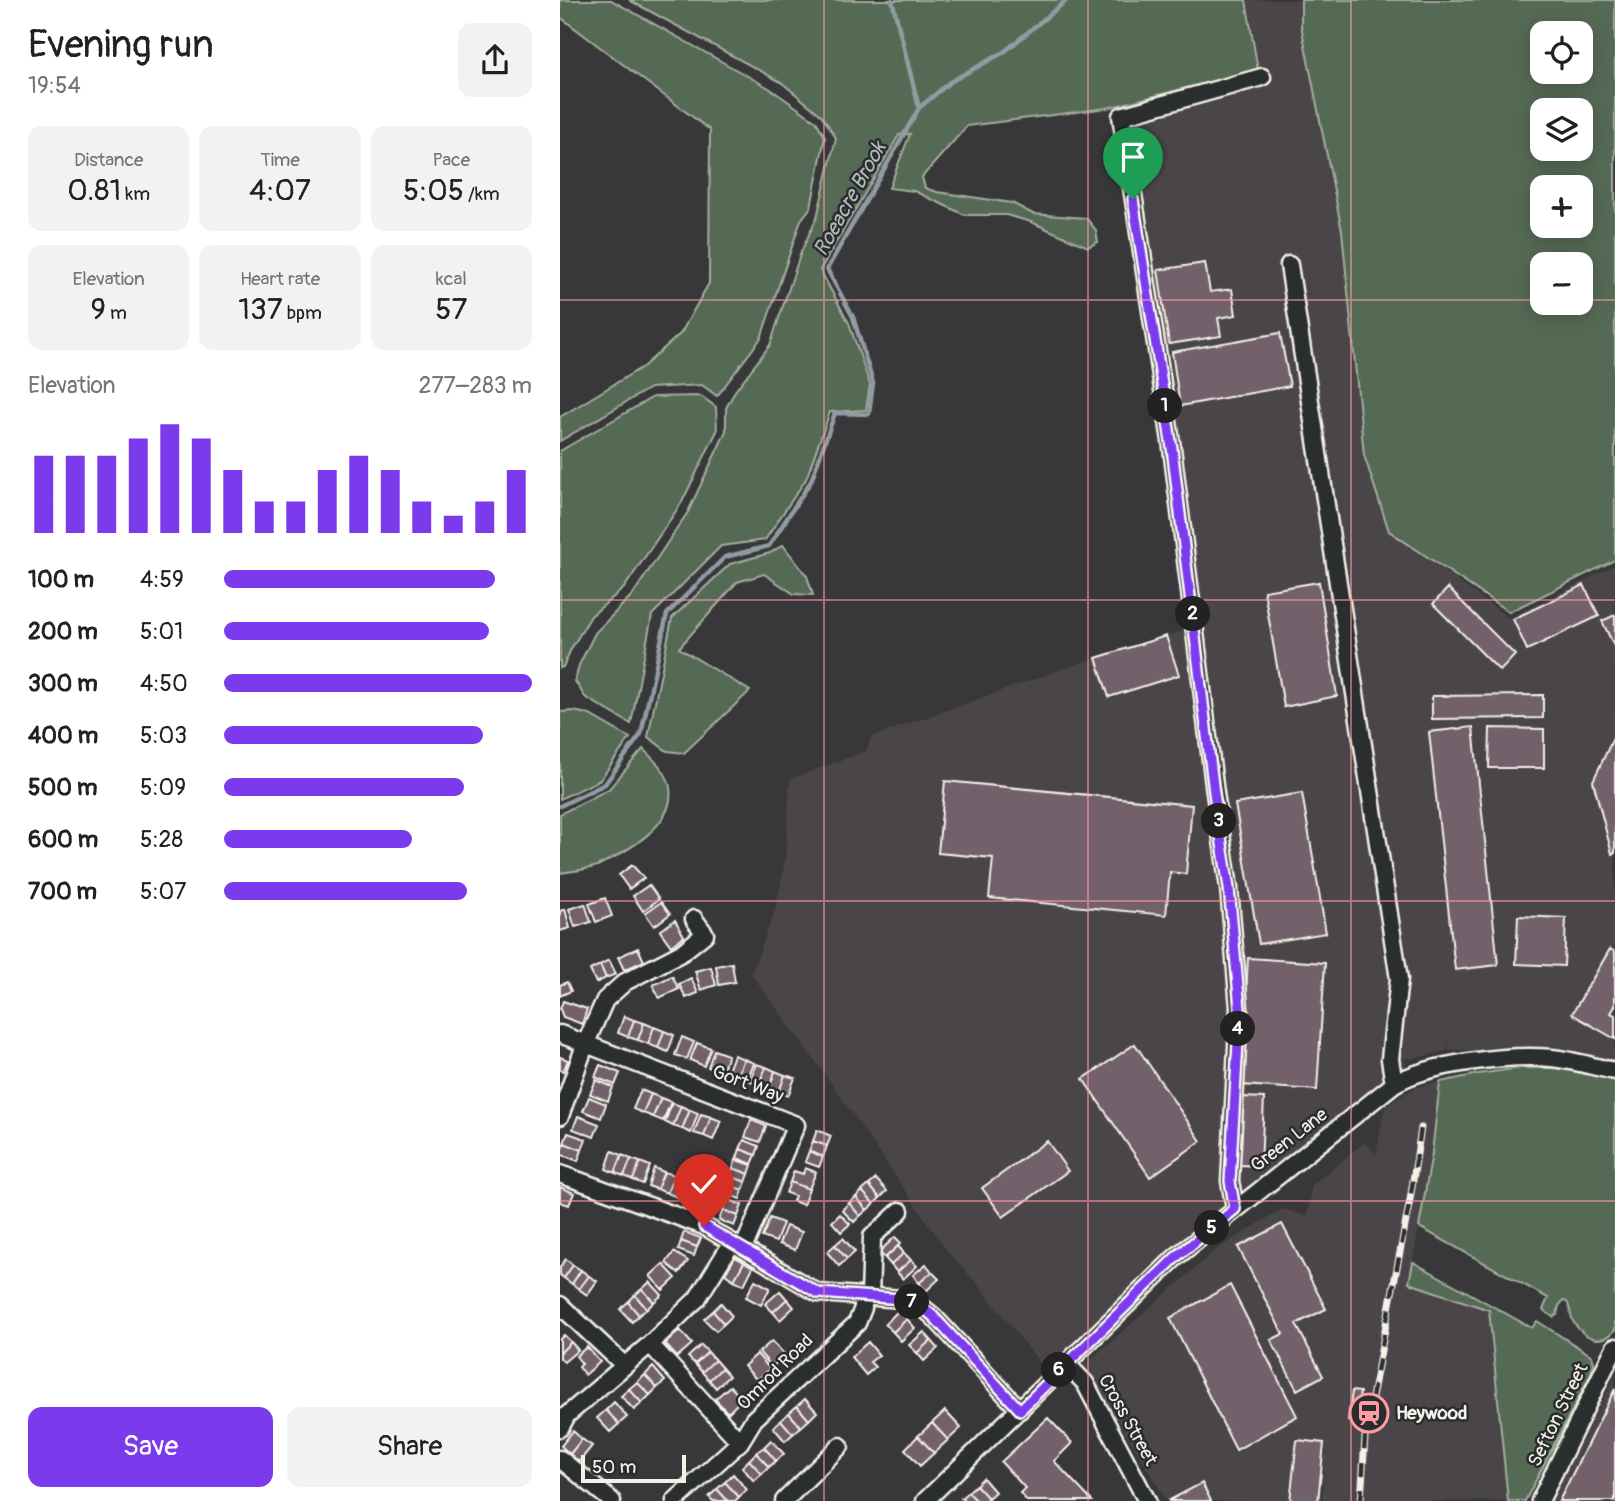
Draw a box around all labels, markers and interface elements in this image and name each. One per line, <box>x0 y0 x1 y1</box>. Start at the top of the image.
text: Evening run <box>28 21 214 69</box>
map controls <box>1530 21 1593 315</box>
button: locate <box>1530 21 1593 84</box>
button: share <box>458 23 532 97</box>
text: 19:54 <box>28 71 81 100</box>
button: layers <box>1530 98 1593 161</box>
pin <box>1103 127 1163 199</box>
water label: Roeacre Brook <box>808 135 894 261</box>
icon: arrive <box>1114 138 1152 176</box>
text: Distance <box>74 148 143 172</box>
text: Time <box>260 148 300 172</box>
text: Pace <box>433 148 470 172</box>
text: 0.81 <box>67 172 121 209</box>
text: 4:07 <box>249 172 311 209</box>
text: 5:05 <box>403 172 464 209</box>
button: + <box>1530 175 1593 238</box>
text: km <box>121 182 150 206</box>
text: /km <box>464 182 500 206</box>
button: − <box>1530 252 1593 315</box>
text: Elevation <box>72 267 145 291</box>
text: Heart rate <box>240 267 320 291</box>
text: kcal <box>436 267 467 291</box>
text: 9 <box>90 291 106 328</box>
text: 137 <box>238 291 283 328</box>
text: 57 <box>435 291 467 328</box>
text: m <box>106 301 127 325</box>
text: bpm <box>283 301 322 325</box>
text: Elevation <box>28 371 116 400</box>
text: 277–283 m <box>419 371 532 400</box>
pin: 1 <box>1148 388 1182 424</box>
text: 1 <box>1161 393 1168 417</box>
text: 100 m <box>28 565 94 594</box>
text: 4:59 <box>140 565 184 594</box>
pin: 2 <box>1176 596 1210 632</box>
text: 2 <box>1187 601 1198 625</box>
text: 200 m <box>28 617 98 646</box>
text: 5:01 <box>140 617 183 646</box>
text: 300 m <box>28 669 98 698</box>
text: 4:50 <box>140 669 188 698</box>
text: 400 m <box>28 721 98 750</box>
text: 5:03 <box>140 721 187 750</box>
text: 500 m <box>28 773 97 802</box>
text: 5:09 <box>140 773 186 802</box>
pin: 3 <box>1202 804 1236 838</box>
text: 3 <box>1213 808 1224 832</box>
text: 600 m <box>28 825 98 854</box>
text: 5:28 <box>140 825 183 854</box>
text: 700 m <box>28 877 97 906</box>
text: 5:07 <box>140 877 186 906</box>
pin: 4 <box>1220 1012 1256 1046</box>
text: 4 <box>1232 1016 1243 1040</box>
street label: Gort Way <box>709 1059 787 1109</box>
street label: Green Lane <box>1246 1102 1333 1178</box>
pin <box>674 1154 734 1226</box>
icon: check <box>685 1165 723 1203</box>
pin: 5 <box>1194 1210 1230 1246</box>
text: 5 <box>1206 1215 1217 1239</box>
pin: 7 <box>894 1284 930 1320</box>
text: 7 <box>906 1289 917 1313</box>
street label: Omrod Road <box>732 1329 818 1415</box>
pin: 6 <box>1042 1352 1076 1388</box>
text: 6 <box>1053 1357 1064 1381</box>
street label: Sefton Street <box>1523 1359 1594 1471</box>
street label: Cross Street <box>1093 1370 1163 1470</box>
station icon: Heywood <box>1348 1392 1390 1434</box>
place label: Heywood <box>1396 1401 1467 1425</box>
button: Save <box>28 1407 273 1487</box>
button: Share <box>287 1407 532 1487</box>
scale bar <box>581 1452 686 1484</box>
text: 50 m <box>592 1455 636 1479</box>

